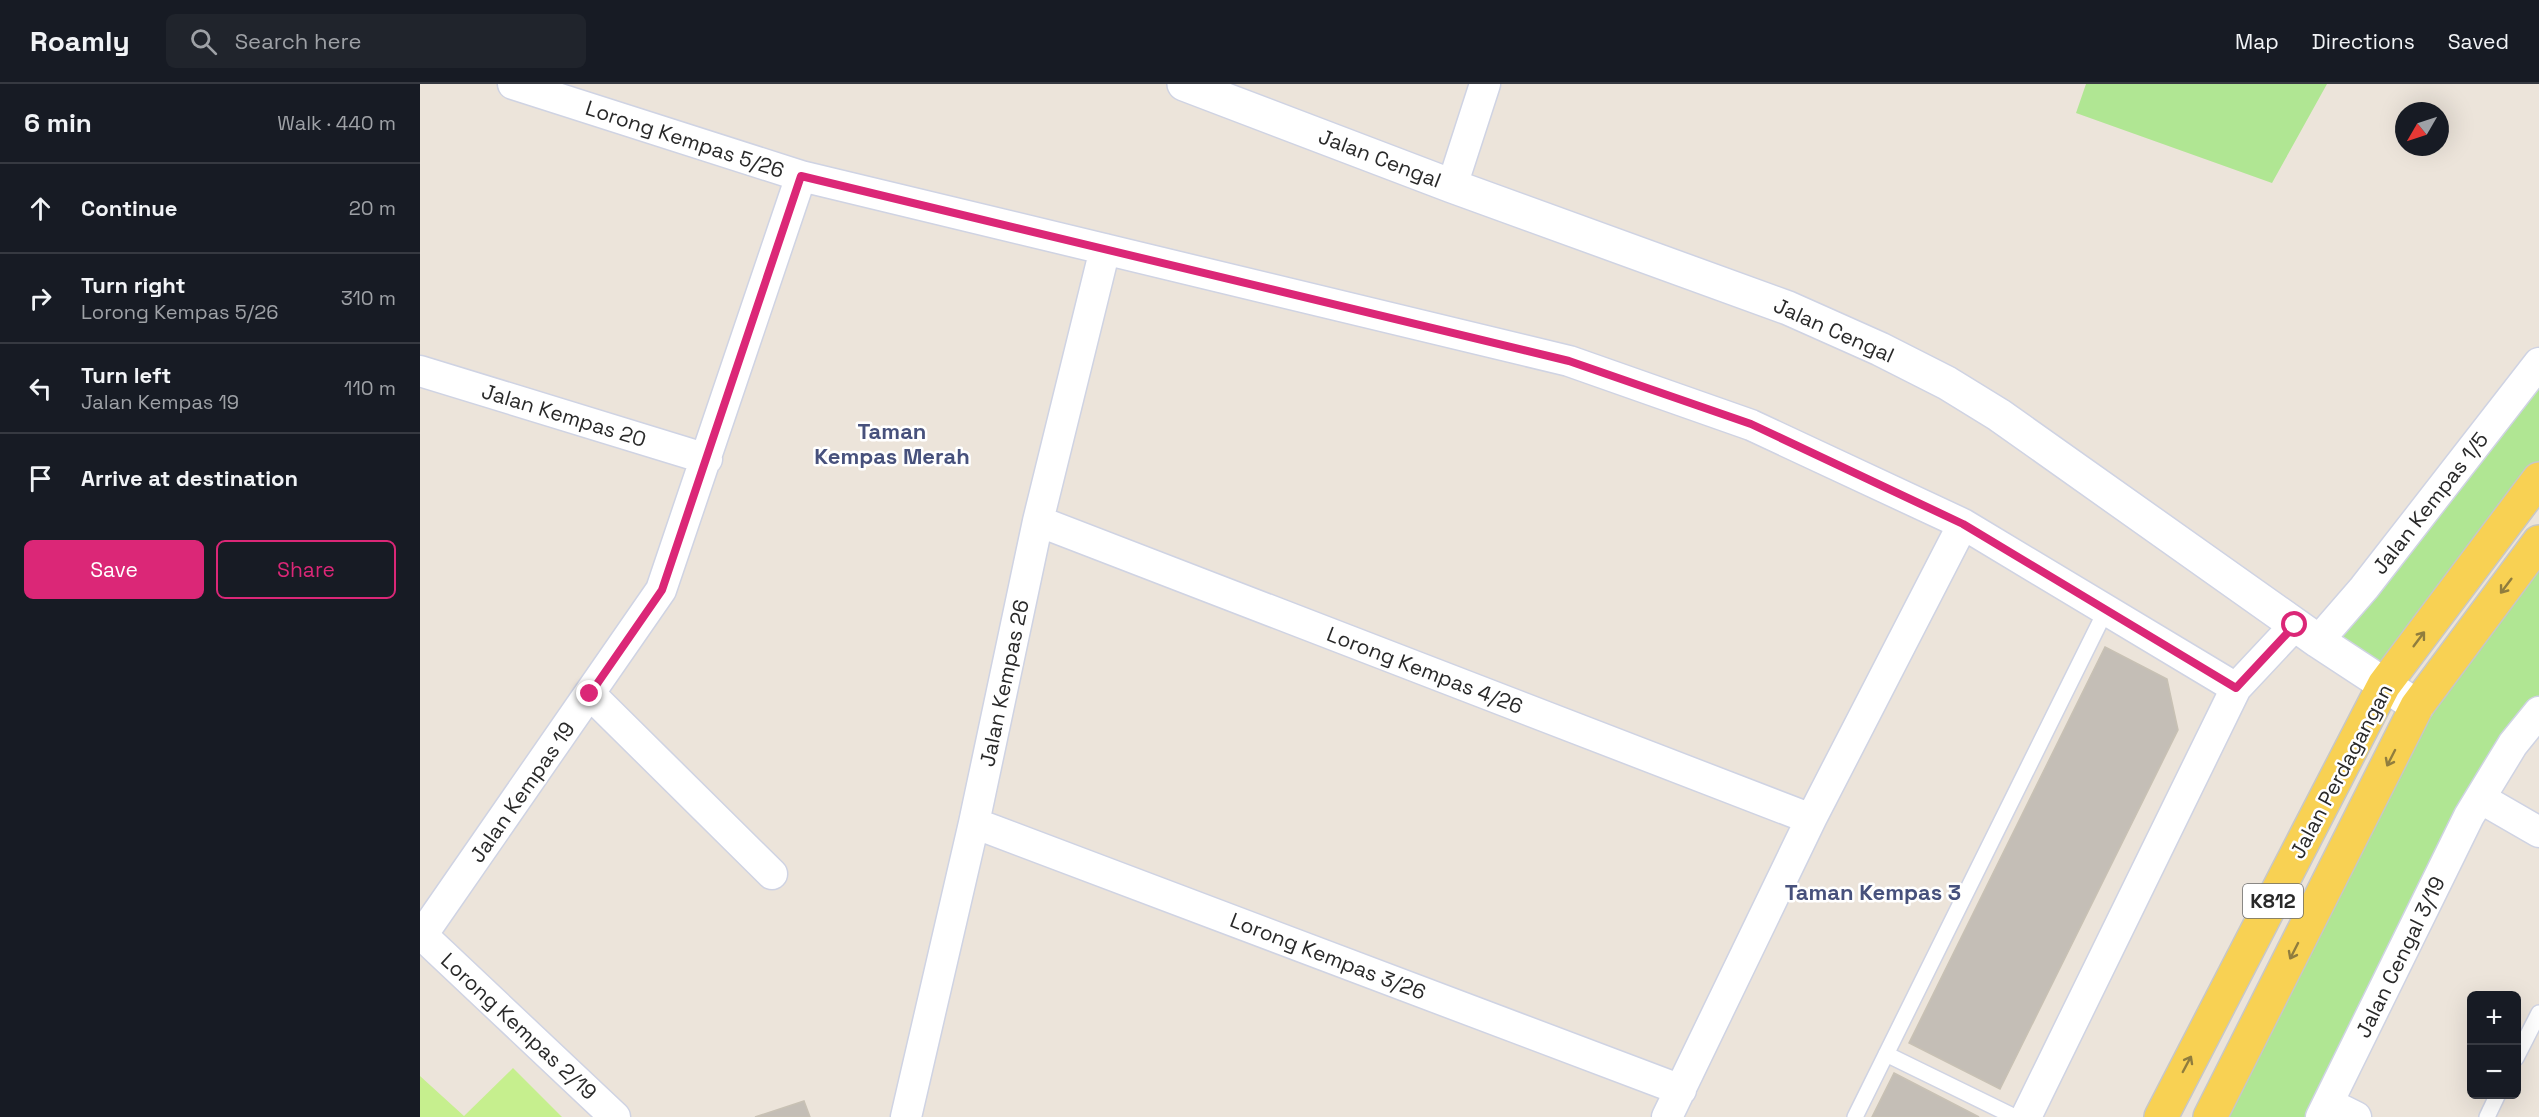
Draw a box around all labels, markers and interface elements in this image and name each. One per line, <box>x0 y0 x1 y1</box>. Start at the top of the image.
search box <box>166 14 586 68</box>
text: Roamly <box>30 23 130 59</box>
icon: search <box>187 25 220 58</box>
text: Search here <box>235 27 361 55</box>
text: Map <box>2235 28 2279 55</box>
text: Directions <box>2312 28 2415 55</box>
text: Saved <box>2448 28 2509 55</box>
street label: Lorong Kempas 5/26 <box>582 94 788 184</box>
north arrow <box>2395 102 2449 156</box>
text: 6 min <box>24 106 92 140</box>
text: Walk · 440 m <box>277 110 396 136</box>
street label: Jalan Cengal <box>1315 122 1445 194</box>
icon: ahead <box>24 192 57 225</box>
text: Continue <box>81 194 177 222</box>
text: 20 m <box>349 195 396 221</box>
text: Turn right <box>81 271 186 299</box>
icon: right <box>24 282 57 315</box>
text: 310 m <box>341 285 396 311</box>
street label: Jalan Cengal <box>1770 291 1898 369</box>
text: Lorong Kempas 5/26 <box>81 299 278 325</box>
text: Turn left <box>81 361 171 389</box>
icon: left <box>24 372 57 405</box>
text: 110 m <box>344 375 396 401</box>
street label: Jalan Kempas 20 <box>479 377 649 453</box>
text: Jalan Kempas 19 <box>81 389 239 415</box>
district label: Taman Kempas Merah <box>814 417 970 470</box>
street label: Jalan Kempas 1/5 <box>2366 426 2494 580</box>
icon: arrive <box>24 462 57 495</box>
text: Arrive at destination <box>81 464 298 492</box>
button: Save <box>24 540 204 599</box>
button: Share <box>216 540 396 599</box>
one-way arrow <box>2500 577 2513 593</box>
street label: Jalan Kempas 26 <box>973 597 1035 769</box>
route start <box>2281 611 2307 637</box>
street label: Lorong Kempas 4/26 <box>1323 620 1527 720</box>
one-way arrow <box>2412 631 2425 647</box>
street label: Jalan Perdagangan <box>2284 679 2398 863</box>
route end <box>576 680 602 706</box>
street label: Jalan Kempas 19 <box>463 716 581 868</box>
one-way arrow <box>2385 749 2396 767</box>
street label: Jalan Cengal 3/19 <box>2349 872 2451 1042</box>
district label: Taman Kempas 3 <box>1785 878 1961 906</box>
road number: K812 <box>2243 884 2303 918</box>
street label: Lorong Kempas 3/26 <box>1226 906 1430 1006</box>
one-way arrow <box>2288 942 2299 960</box>
street label: Lorong Kempas 2/19 <box>435 947 603 1105</box>
map controls <box>2467 991 2521 1099</box>
button: + <box>2467 991 2521 1045</box>
button: − <box>2467 1045 2521 1099</box>
one-way arrow <box>2182 1056 2193 1074</box>

